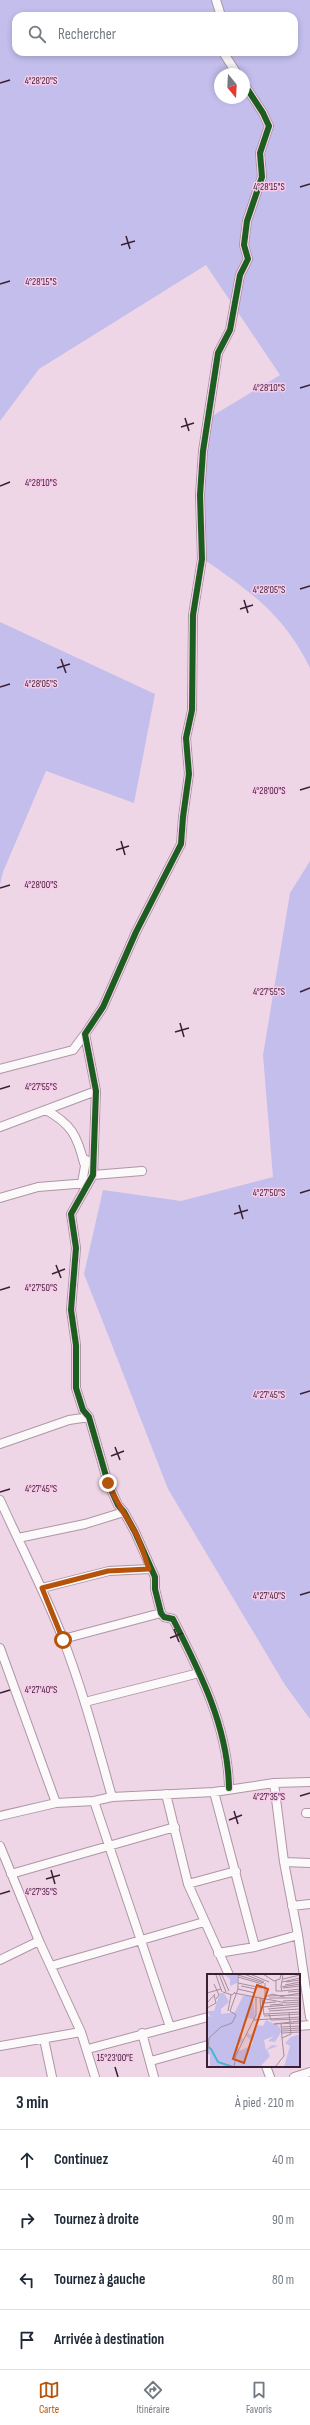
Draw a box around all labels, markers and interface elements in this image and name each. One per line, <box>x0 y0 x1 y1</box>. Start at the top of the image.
search box <box>12 12 298 56</box>
icon: search <box>26 23 48 45</box>
text: Rechercher <box>58 25 116 44</box>
north arrow <box>214 68 250 104</box>
text: 4°28'20"S <box>25 75 57 87</box>
text: 4°28'15"S <box>253 181 285 193</box>
text: 4°28'15"S <box>25 276 57 288</box>
text: 4°28'10"S <box>253 382 285 394</box>
text: 4°28'10"S <box>25 477 57 489</box>
text: 4°28'05"S <box>253 584 285 596</box>
text: 4°28'05"S <box>25 678 57 690</box>
text: 4°28'00"S <box>253 785 285 797</box>
text: 4°28'00"S <box>25 879 57 891</box>
text: 4°27'55"S <box>253 986 285 998</box>
text: 4°27'55"S <box>25 1081 57 1093</box>
text: 4°27'50"S <box>253 1187 285 1199</box>
text: 4°27'50"S <box>25 1282 57 1294</box>
text: 4°27'45"S <box>253 1389 285 1401</box>
route end <box>99 1474 117 1492</box>
text: 4°27'45"S <box>25 1483 57 1495</box>
text: 4°27'40"S <box>253 1590 285 1602</box>
route start <box>54 1631 72 1649</box>
text: 4°27'40"S <box>25 1684 57 1696</box>
text: 4°27'35"S <box>253 1791 285 1803</box>
text: 4°27'35"S <box>25 1886 57 1898</box>
inset map <box>207 1974 300 2067</box>
text: 15°23'00"E <box>97 2052 133 2064</box>
text: 3 min <box>16 2093 49 2113</box>
text: À pied · 210 m <box>235 2095 294 2111</box>
icon: ahead <box>16 2149 38 2171</box>
text: Continuez <box>54 2150 108 2169</box>
text: 40 m <box>272 2152 294 2168</box>
icon: right <box>16 2209 38 2231</box>
text: Tournez à droite <box>54 2210 139 2229</box>
text: 90 m <box>272 2212 294 2228</box>
icon: left <box>16 2269 38 2291</box>
text: Tournez à gauche <box>54 2270 145 2289</box>
text: 80 m <box>272 2272 294 2288</box>
icon: arrive <box>16 2329 38 2351</box>
text: Arrivée à destination <box>54 2330 164 2349</box>
tab: Carte <box>38 2379 60 2416</box>
tab: Itinéraire <box>136 2379 170 2416</box>
tab: Favoris <box>246 2379 272 2416</box>

